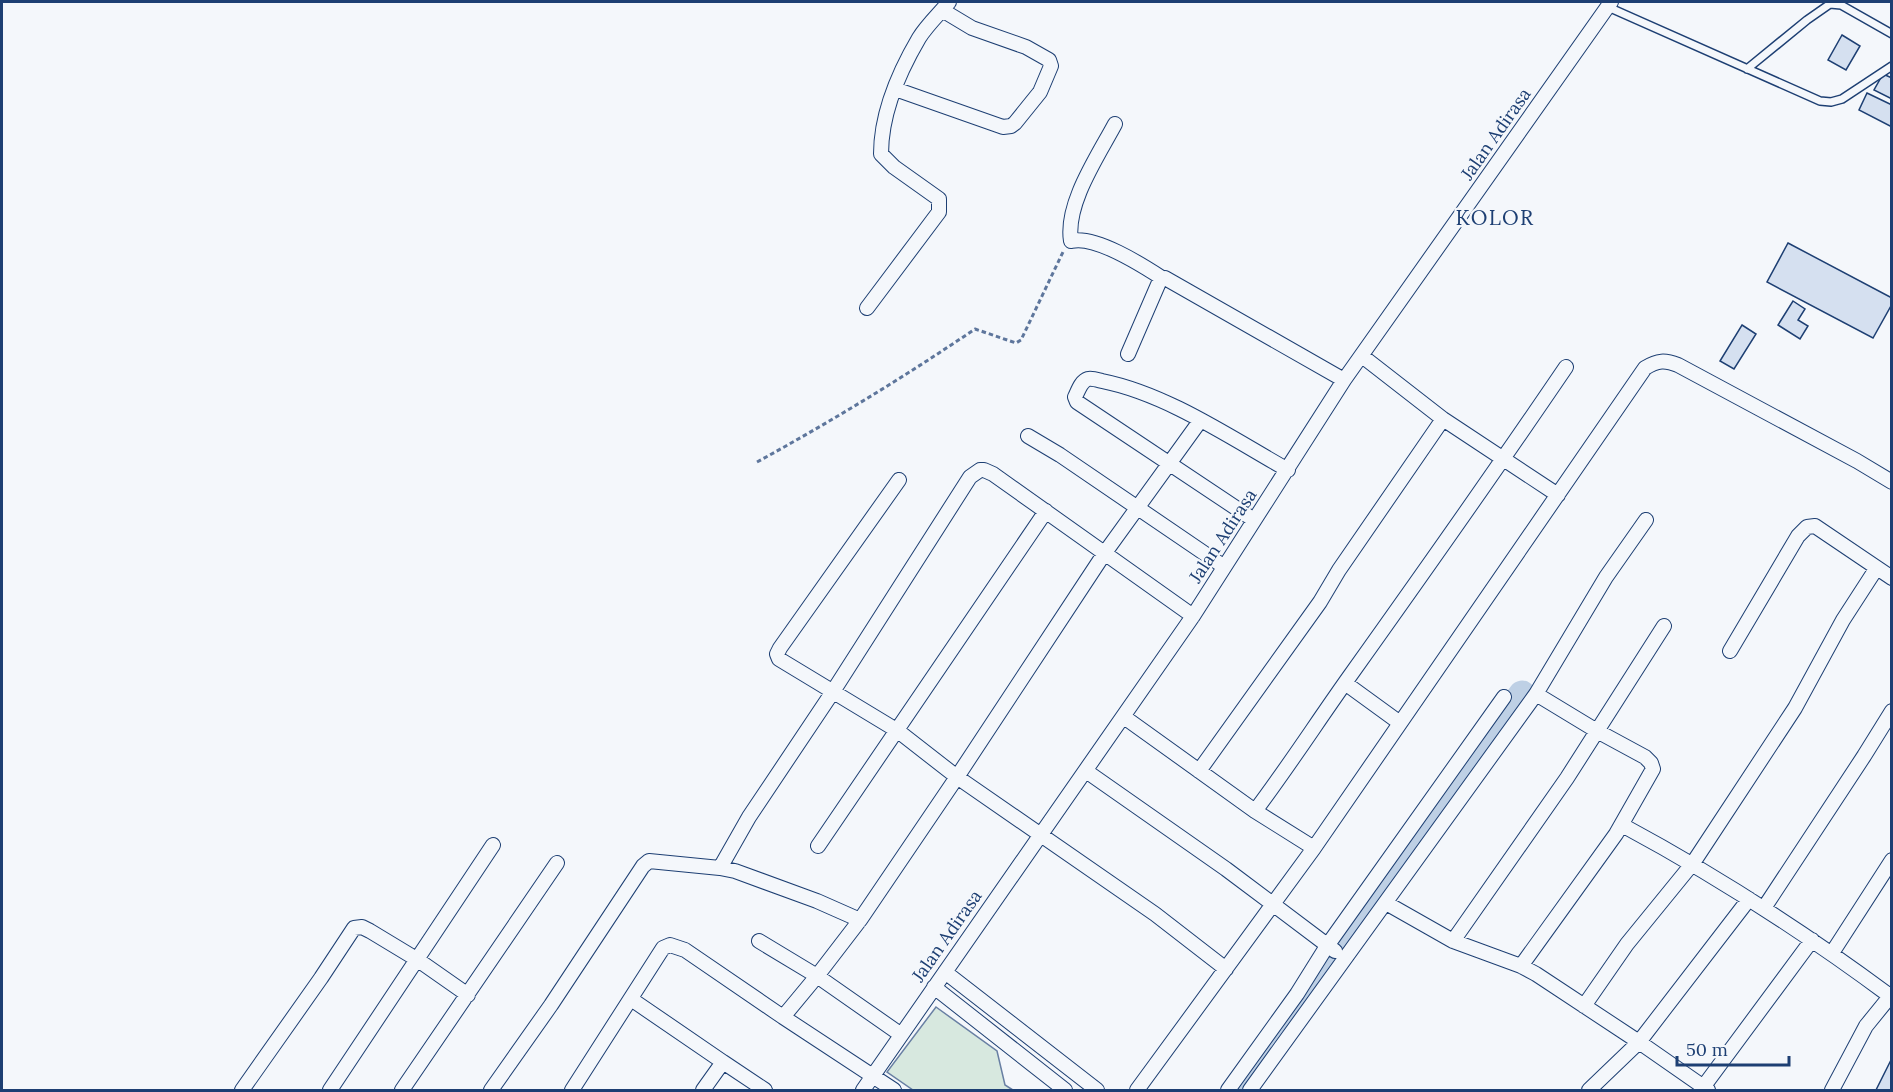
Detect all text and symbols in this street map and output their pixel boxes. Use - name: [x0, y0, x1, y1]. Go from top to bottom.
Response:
- street label: Jalan Adirasa: [1455, 83, 1536, 185]
- district label: KOLOR: [1455, 204, 1535, 231]
- street label: Jalan Adirasa: [1183, 484, 1261, 588]
- street label: Jalan Adirasa: [906, 885, 987, 987]
- scale bar: [1677, 1029, 1790, 1067]
- text: 50 m: [1686, 1038, 1728, 1061]

